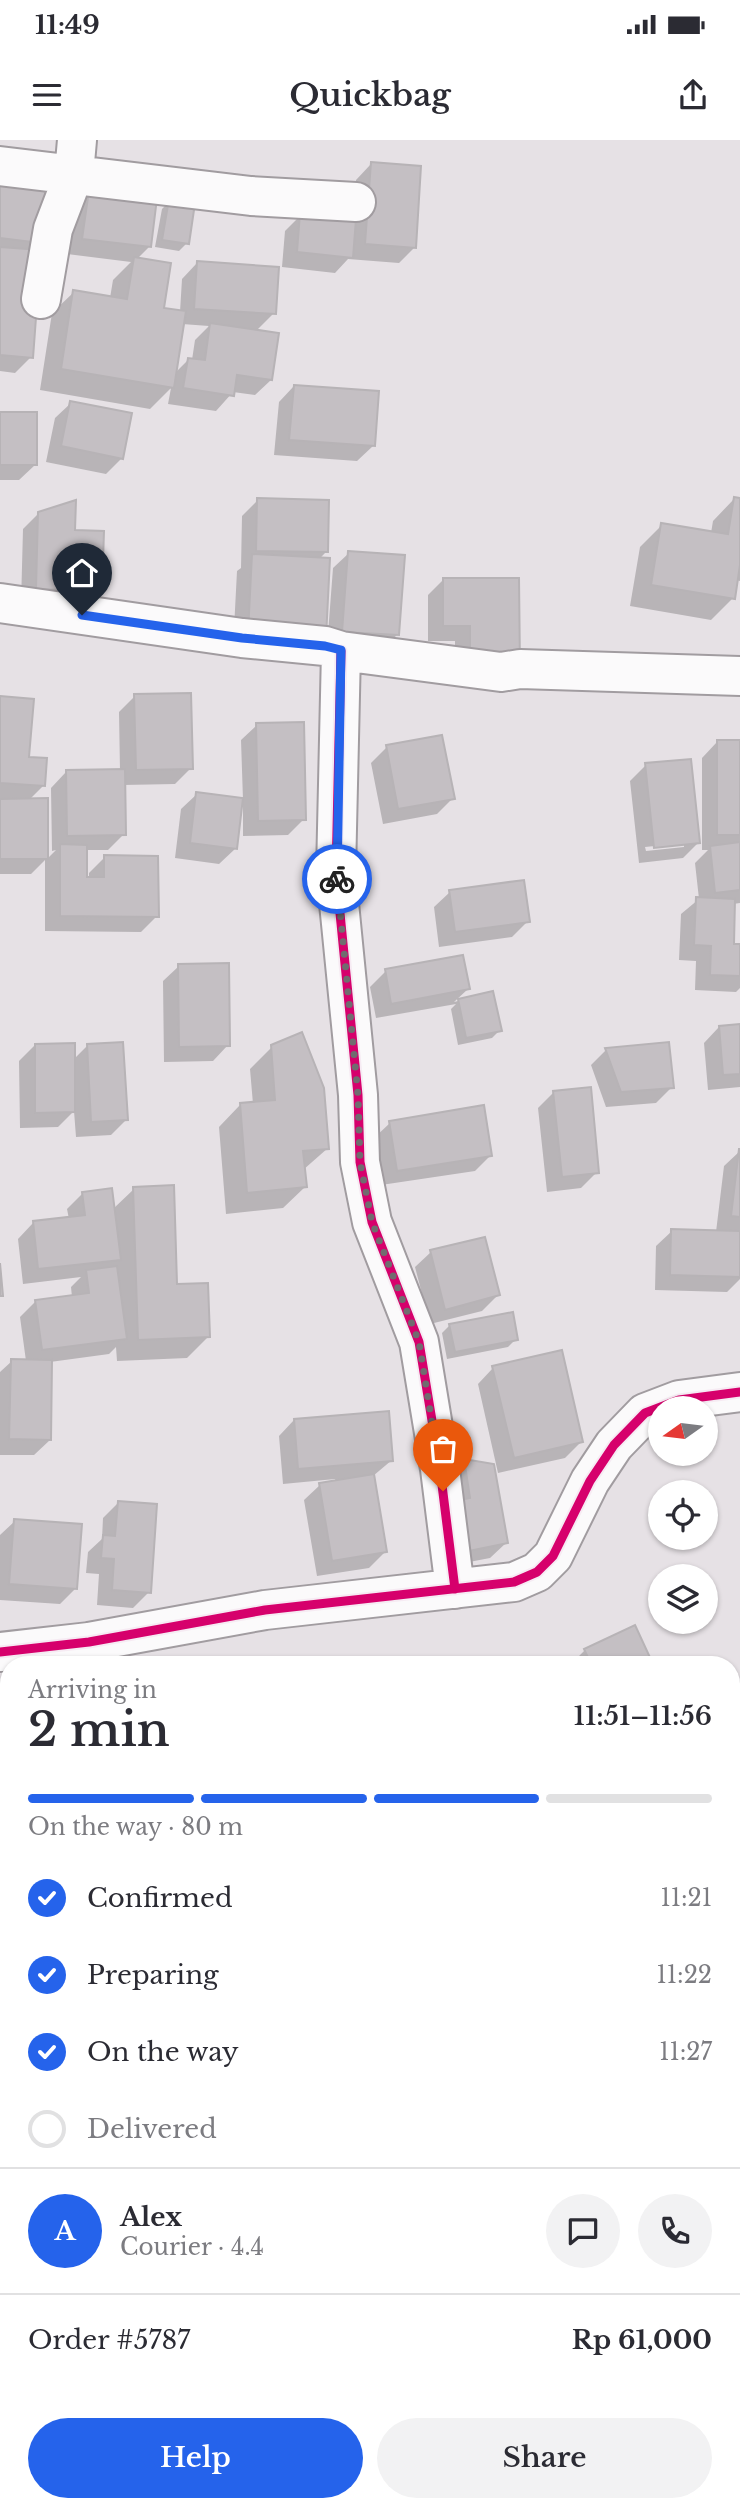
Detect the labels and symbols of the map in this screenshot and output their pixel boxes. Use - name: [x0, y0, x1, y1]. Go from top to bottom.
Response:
- pin: [52, 543, 112, 615]
- courier: [302, 844, 372, 914]
- north arrow: [648, 1396, 718, 1466]
- pin: [413, 1419, 473, 1491]

